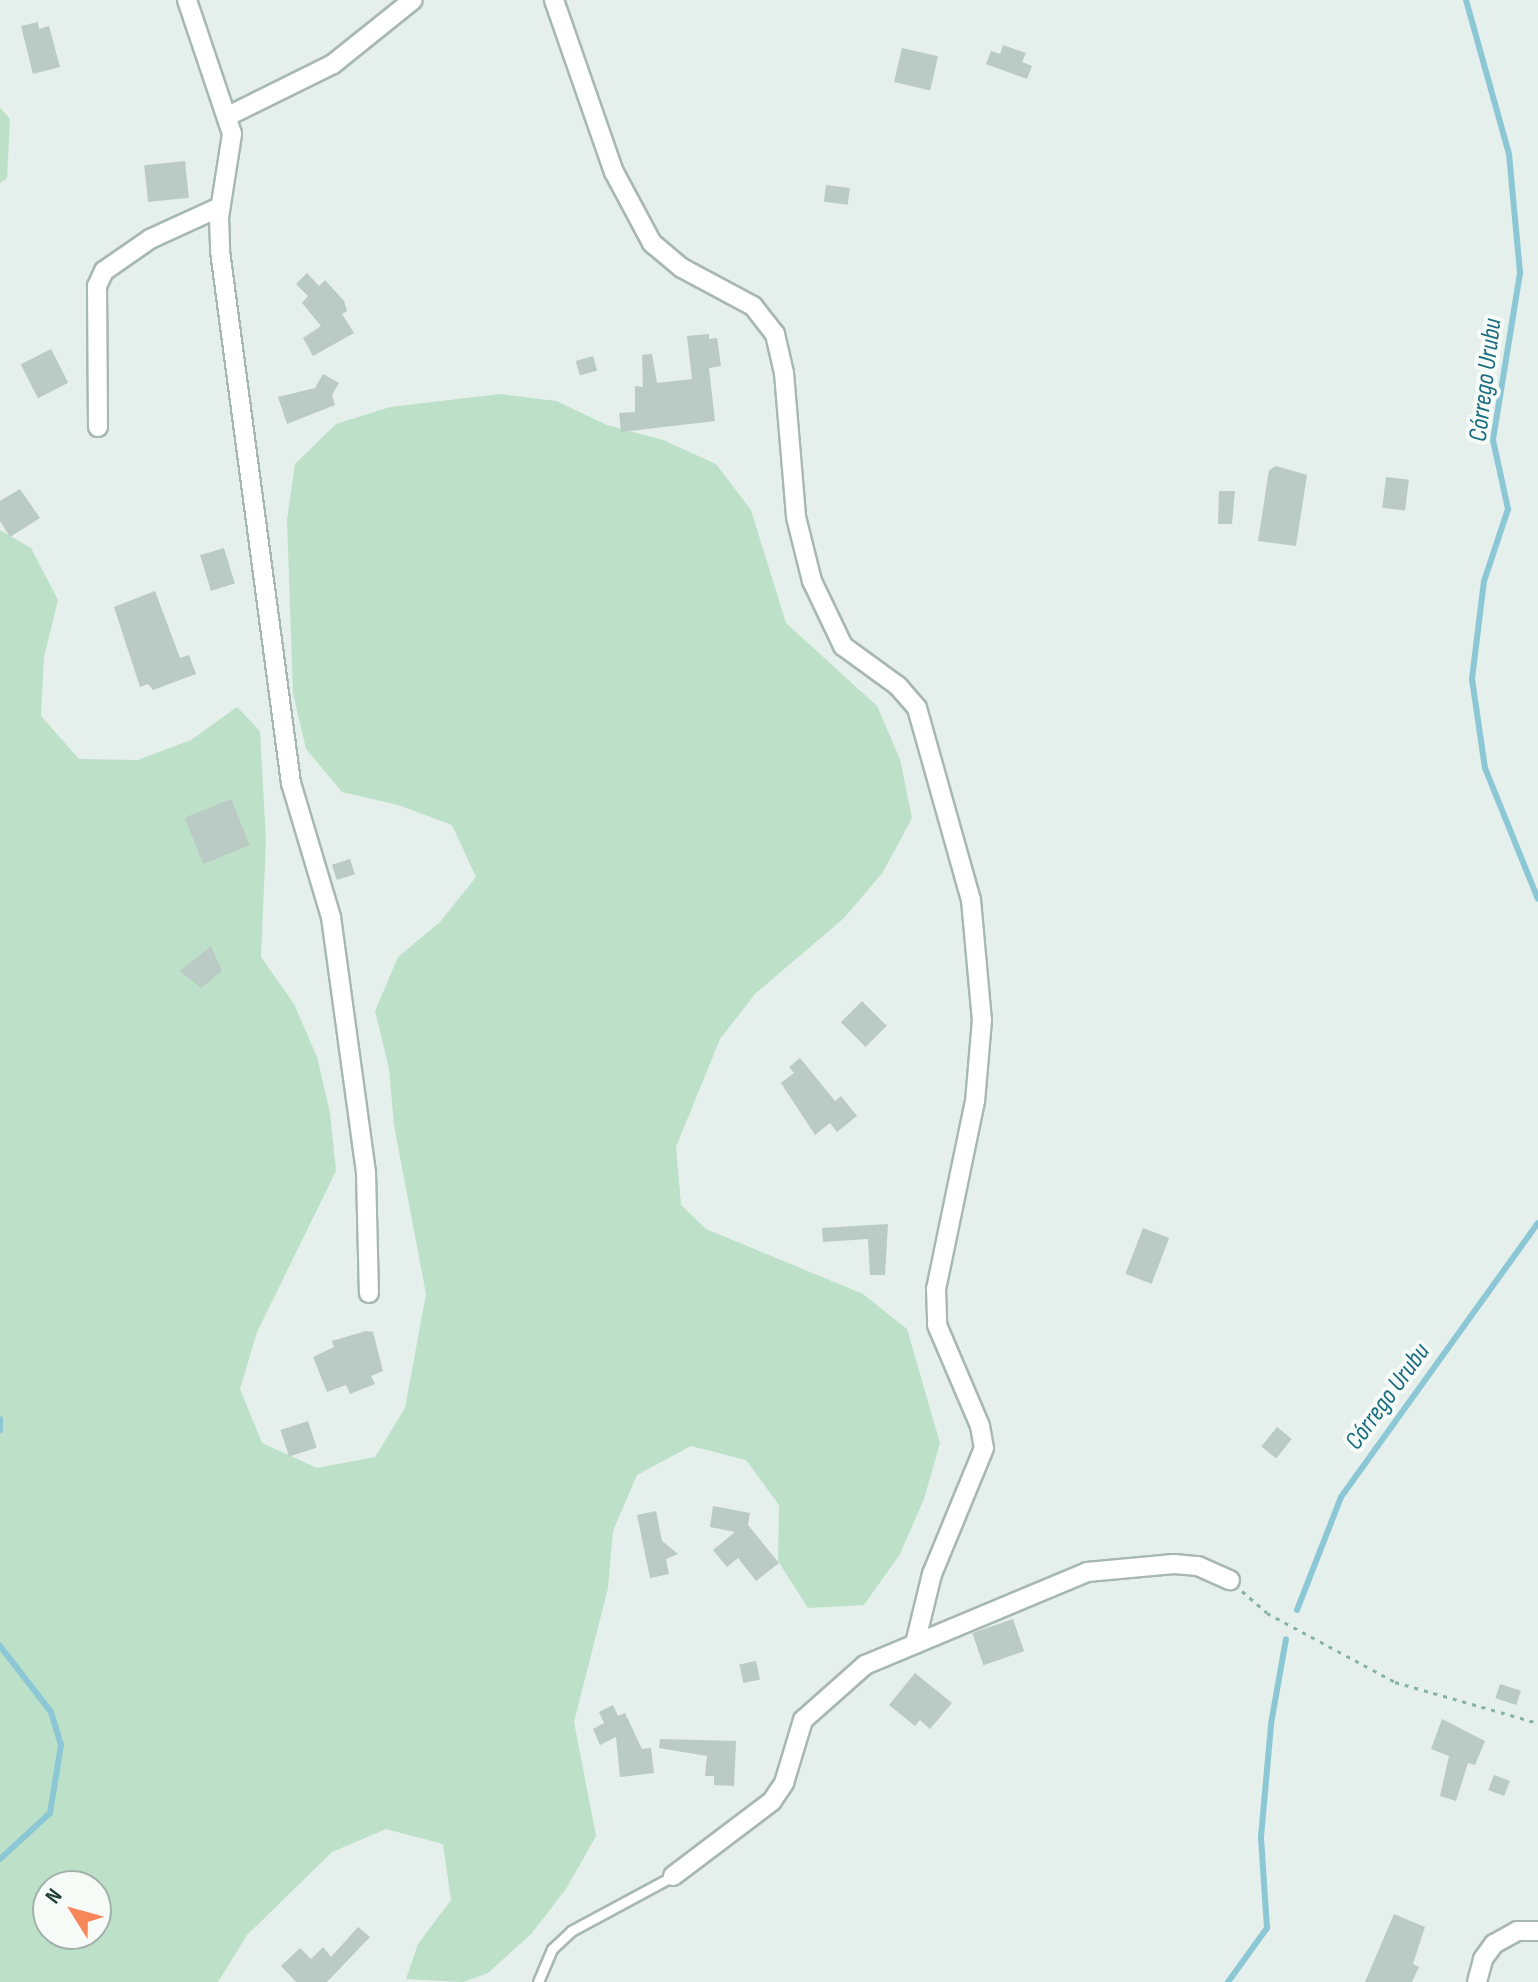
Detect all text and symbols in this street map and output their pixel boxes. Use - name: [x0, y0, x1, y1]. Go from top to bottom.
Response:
- water label: Córrego Urubu: [1463, 317, 1509, 443]
- water label: Córrego Urubu: [1339, 1338, 1437, 1456]
- north arrow: [32, 1870, 112, 1950]
- text: N: [40, 1884, 68, 1909]

